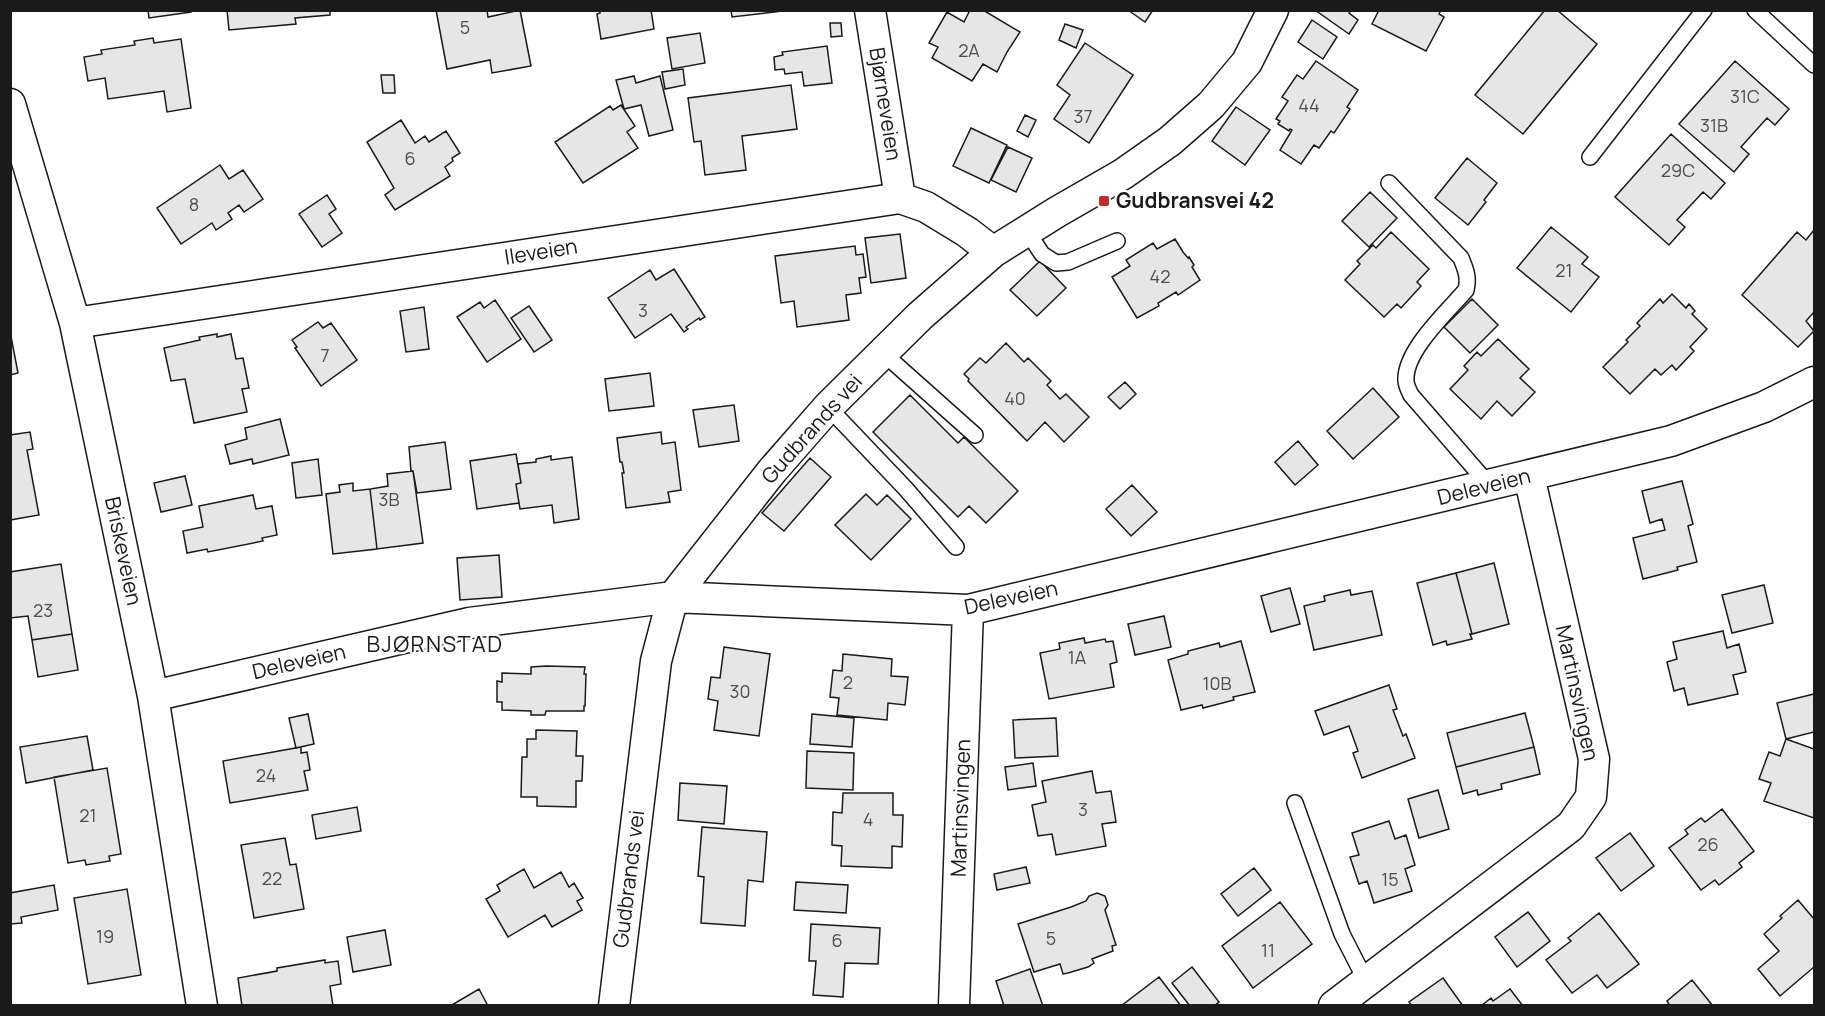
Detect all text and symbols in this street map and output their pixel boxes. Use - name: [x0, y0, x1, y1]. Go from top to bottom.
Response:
- house number: 5: [460, 15, 470, 39]
- house number: 2A: [958, 38, 980, 62]
- street label: Bjørneveien: [863, 45, 909, 162]
- house number: 31C: [1730, 84, 1760, 108]
- house number: 44: [1298, 93, 1320, 117]
- house number: 37: [1074, 104, 1093, 128]
- house number: 31B: [1700, 113, 1728, 137]
- house number: 6: [404, 146, 416, 170]
- house number: 29C: [1661, 158, 1695, 182]
- place label: Gudbransvei 42: [1116, 186, 1274, 214]
- house number: 8: [189, 192, 199, 216]
- marker: Gudbransvei 42: [1097, 194, 1111, 208]
- street label: Ileveien: [502, 231, 579, 271]
- house number: 21: [1555, 258, 1573, 282]
- house number: 42: [1150, 264, 1170, 288]
- house number: 3: [638, 298, 648, 322]
- house number: 7: [320, 343, 330, 367]
- street label: Gudbrands vei: [755, 368, 868, 489]
- house number: 40: [1004, 386, 1026, 410]
- street label: Deleveien: [1434, 461, 1533, 511]
- house number: 3B: [379, 487, 400, 511]
- street label: Briskeveien: [99, 494, 149, 608]
- street label: Deleveien: [961, 573, 1060, 621]
- house number: 23: [33, 598, 53, 622]
- street label: Martinsvingen: [1550, 622, 1606, 763]
- district label: BJØRNSTAD: [367, 629, 504, 659]
- street label: Deleveien: [249, 637, 348, 685]
- house number: 1A: [1068, 645, 1087, 669]
- house number: 2: [843, 670, 853, 694]
- house number: 10B: [1202, 671, 1232, 695]
- house number: 30: [730, 679, 750, 703]
- street label: Martinsvingen: [944, 738, 976, 878]
- house number: 24: [256, 763, 276, 787]
- house number: 3: [1078, 797, 1088, 821]
- house number: 21: [79, 803, 97, 827]
- house number: 4: [863, 807, 873, 831]
- street label: Gudbrands vei: [606, 808, 650, 949]
- house number: 26: [1697, 832, 1719, 856]
- house number: 22: [262, 866, 282, 890]
- house number: 15: [1381, 867, 1399, 891]
- house number: 19: [96, 924, 114, 948]
- house number: 5: [1046, 926, 1056, 950]
- house number: 6: [831, 928, 843, 952]
- house number: 11: [1261, 938, 1275, 962]

